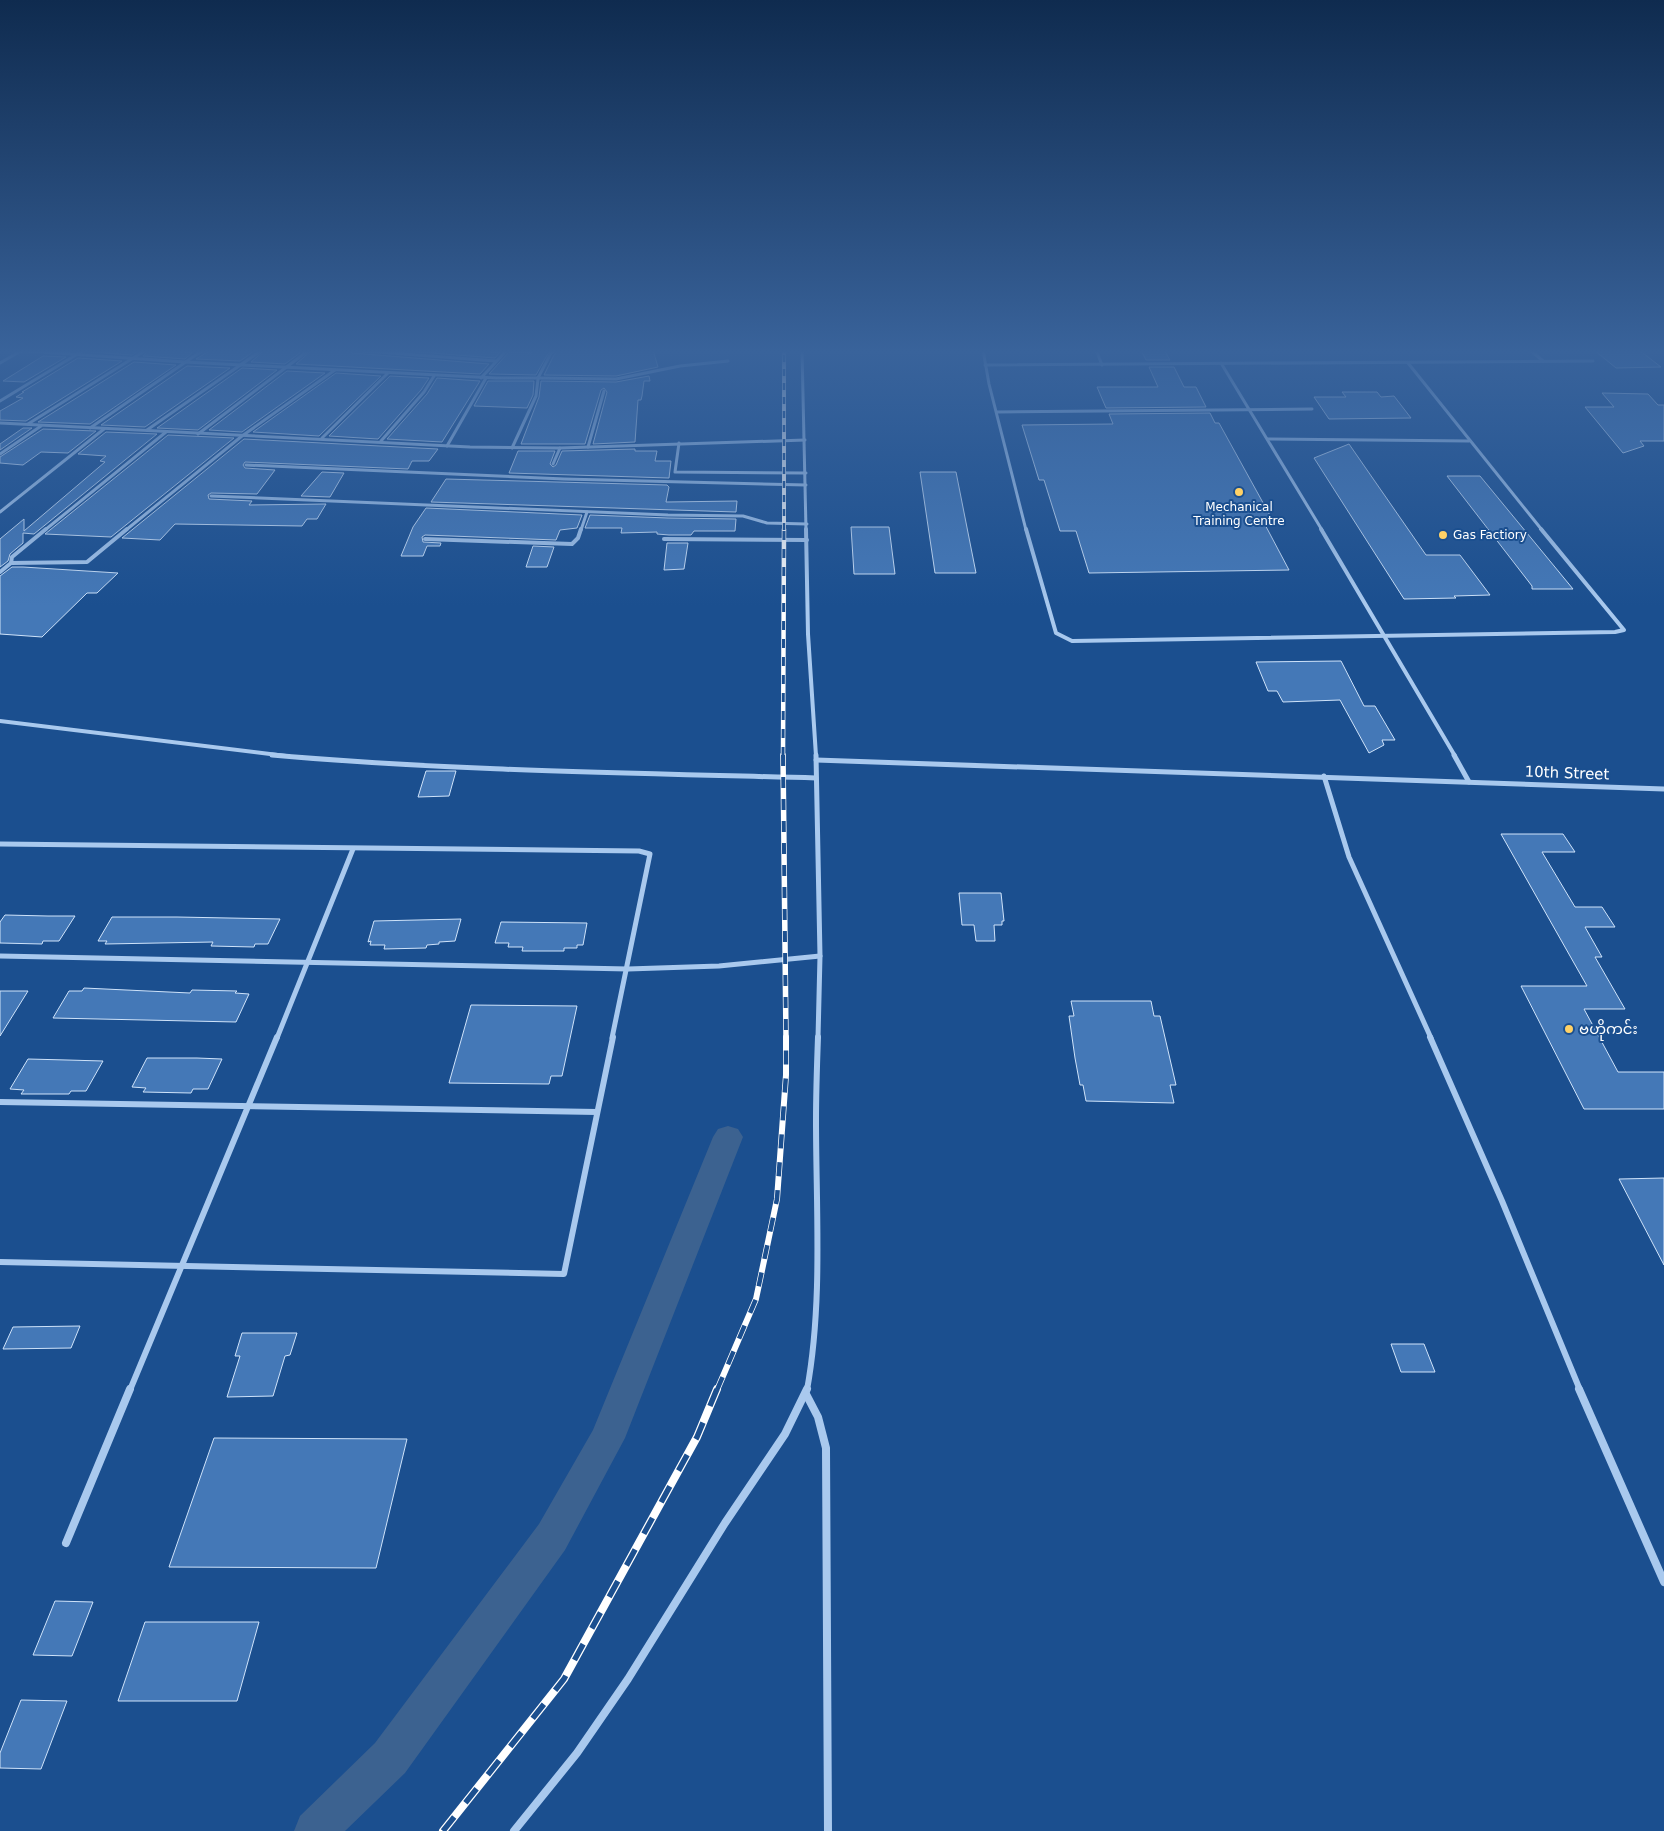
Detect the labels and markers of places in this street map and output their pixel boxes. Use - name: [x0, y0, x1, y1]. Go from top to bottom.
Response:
- marker: Mechanical Training Centre: [1233, 486, 1245, 498]
- place label: Mechanical Training Centre: [1192, 500, 1285, 528]
- place label: Gas Factiory: [1453, 528, 1527, 542]
- marker: Gas Factiory: [1437, 529, 1449, 541]
- place label: ဗဟိုကင်း: [1579, 1019, 1638, 1041]
- marker: ဗဟိုကင်း: [1563, 1023, 1575, 1035]

